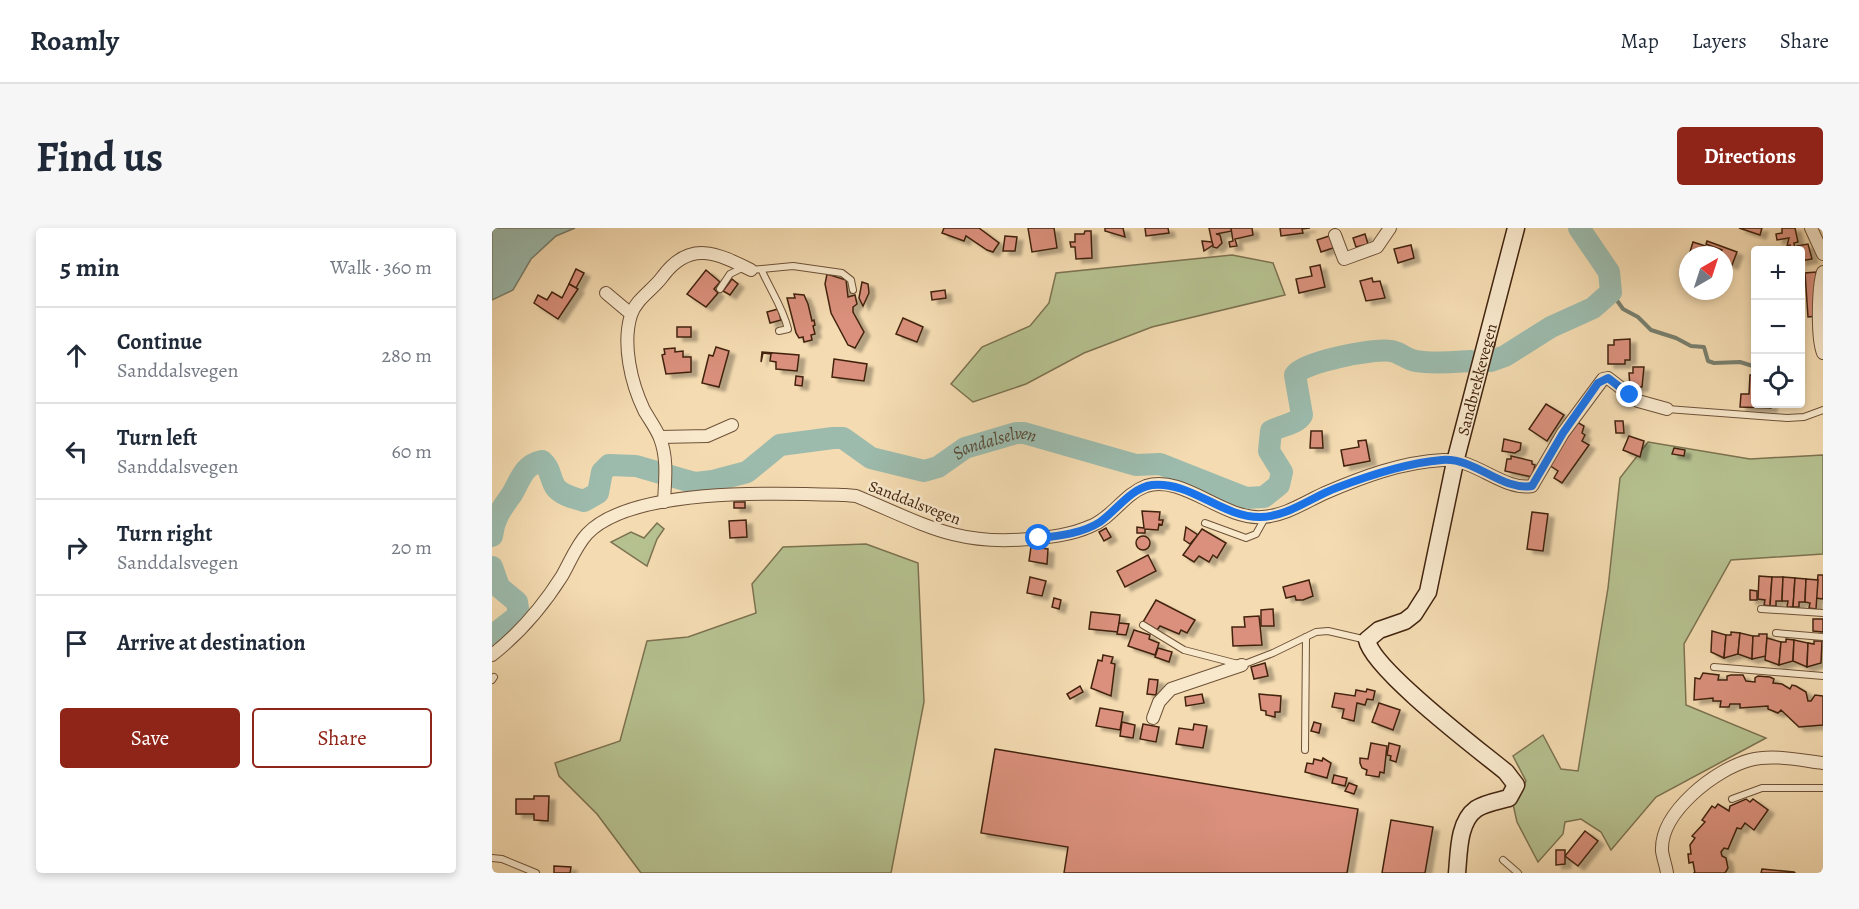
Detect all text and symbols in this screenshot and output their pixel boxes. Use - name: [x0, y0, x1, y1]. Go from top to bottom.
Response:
- text: Roamly: [30, 22, 119, 60]
- text: Map: [1620, 27, 1659, 55]
- text: Layers: [1692, 27, 1747, 55]
- text: Share: [1780, 27, 1829, 55]
- button: Directions: [1677, 127, 1823, 185]
- text: Find us: [36, 128, 163, 185]
- north arrow: [1679, 246, 1733, 300]
- map controls: [1751, 246, 1805, 408]
- button: +: [1751, 246, 1805, 300]
- text: 5 min: [60, 250, 120, 285]
- text: Walk · 360 m: [330, 254, 432, 281]
- button: −: [1751, 300, 1805, 354]
- street label: Sandbrekkevegen: [1452, 321, 1503, 438]
- text: Continue: [117, 327, 202, 357]
- icon: ahead: [60, 339, 93, 372]
- text: 280 m: [382, 342, 432, 369]
- button: locate: [1751, 354, 1805, 408]
- text: Sanddalsvegen: [117, 357, 238, 384]
- route end: [1616, 381, 1642, 407]
- water label: Sandalselven: [947, 421, 1040, 465]
- text: Turn left: [117, 423, 197, 453]
- icon: left: [60, 435, 93, 468]
- text: 60 m: [392, 438, 432, 465]
- text: Sanddalsvegen: [117, 453, 238, 480]
- street label: Sanddalsvegen: [865, 475, 964, 531]
- text: Turn right: [117, 519, 213, 549]
- route start: [1025, 524, 1051, 550]
- icon: right: [60, 531, 93, 564]
- text: 20 m: [391, 534, 432, 561]
- text: Sanddalsvegen: [117, 549, 238, 576]
- icon: arrive: [60, 627, 93, 660]
- text: Arrive at destination: [117, 628, 306, 658]
- button: Save: [60, 708, 240, 768]
- button: Share: [252, 708, 432, 768]

